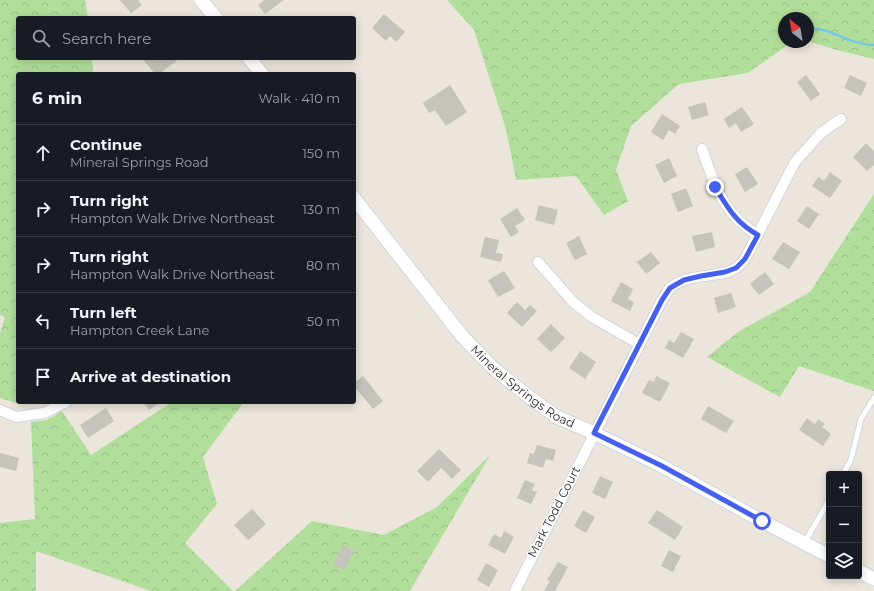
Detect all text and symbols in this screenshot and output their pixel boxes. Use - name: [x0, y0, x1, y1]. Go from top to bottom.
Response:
- north arrow: [778, 12, 814, 48]
- search box: [16, 16, 356, 60]
- icon: search: [30, 27, 52, 49]
- text: Search here: [62, 29, 151, 48]
- text: 6 min: [32, 88, 82, 108]
- text: Walk · 410 m: [258, 90, 340, 106]
- text: Continue: [70, 135, 142, 154]
- icon: ahead: [32, 142, 54, 164]
- text: 150 m: [302, 145, 340, 161]
- text: Mineral Springs Road: [70, 154, 209, 170]
- route end: [706, 178, 724, 196]
- text: Turn right: [70, 191, 149, 210]
- icon: right: [32, 198, 54, 220]
- text: 130 m: [302, 201, 340, 217]
- text: Hampton Walk Drive Northeast: [70, 210, 275, 226]
- text: Turn right: [70, 247, 149, 266]
- icon: right: [32, 254, 54, 276]
- text: 80 m: [306, 257, 340, 273]
- text: Hampton Walk Drive Northeast: [70, 266, 275, 282]
- text: Turn left: [70, 303, 137, 322]
- icon: left: [32, 310, 54, 332]
- text: 50 m: [307, 313, 340, 329]
- text: Hampton Creek Lane: [70, 322, 209, 338]
- street label: Mineral Springs Road: [468, 342, 577, 431]
- icon: arrive: [32, 366, 54, 388]
- text: Arrive at destination: [70, 367, 231, 386]
- street label: Mark Todd Court: [524, 464, 583, 560]
- map controls: [826, 471, 862, 579]
- button: +: [826, 471, 862, 507]
- button: −: [826, 507, 862, 543]
- route start: [753, 512, 771, 530]
- button: layers: [826, 543, 862, 579]

